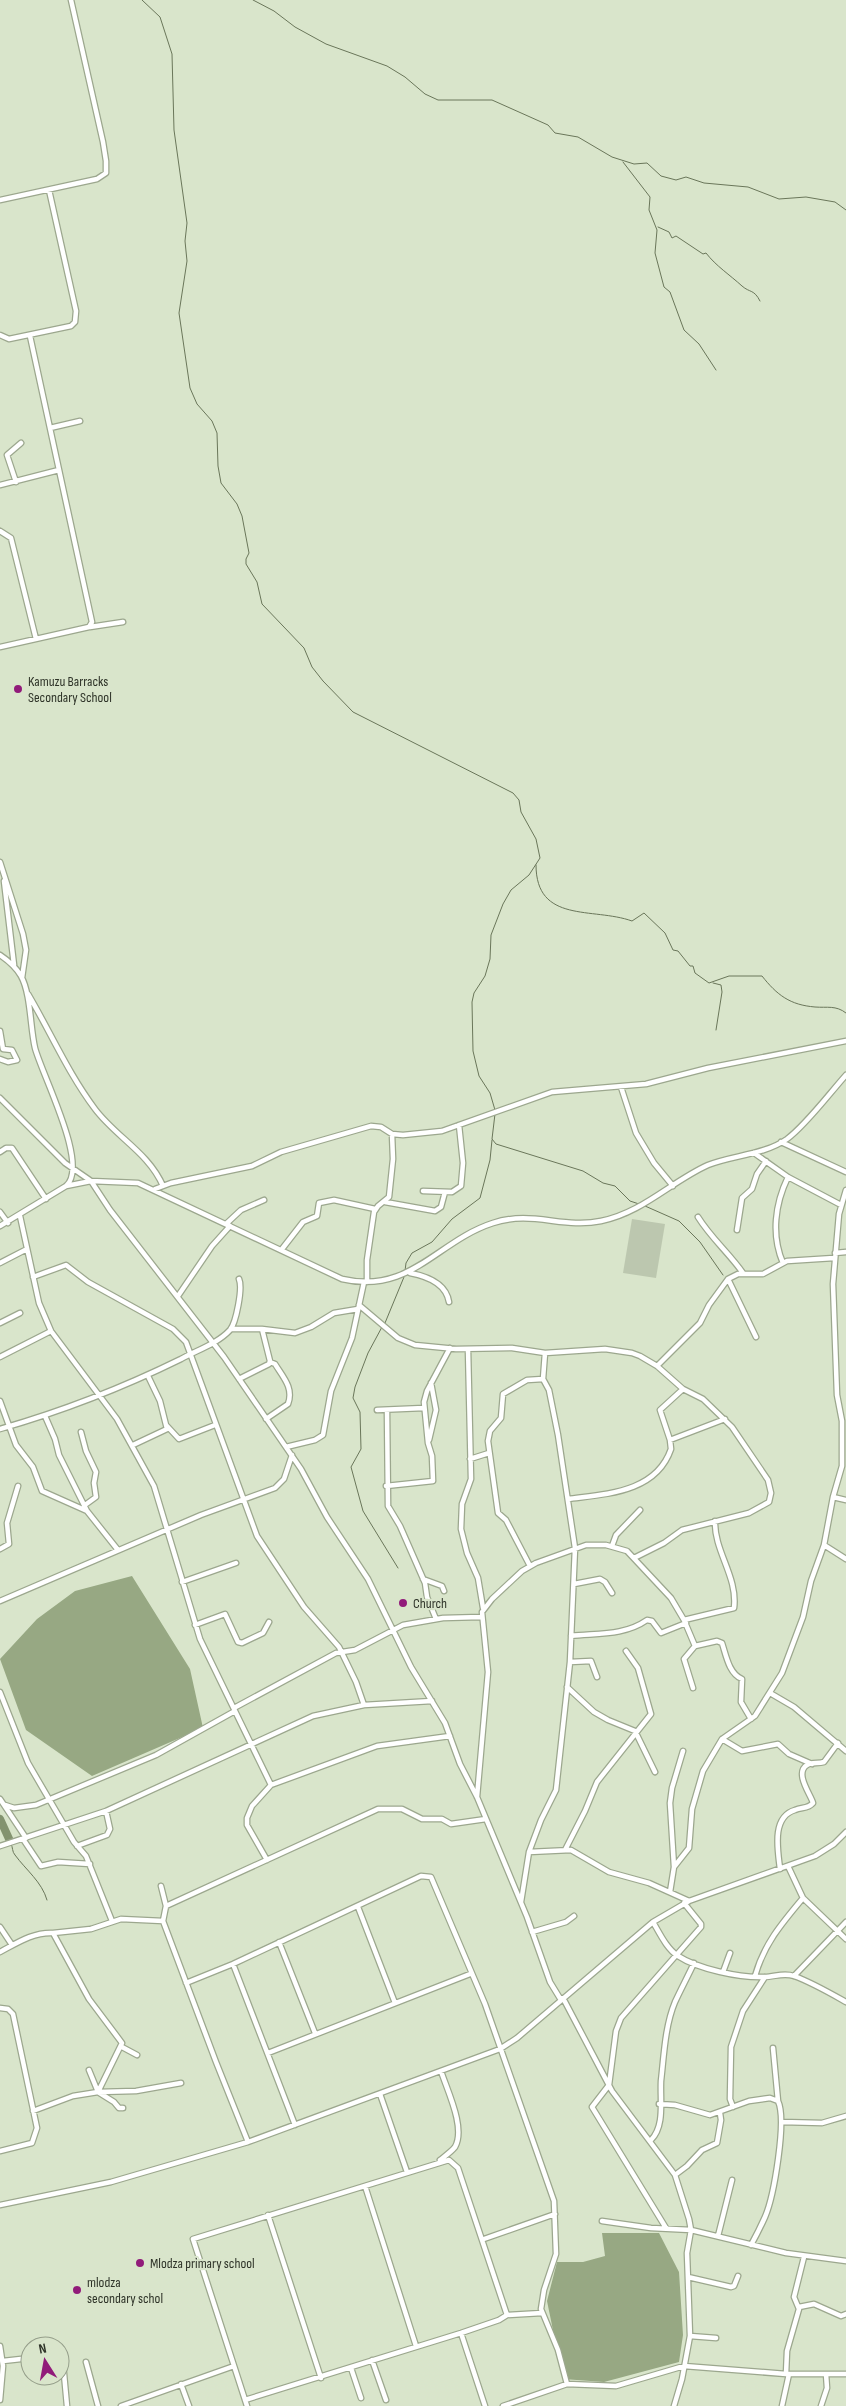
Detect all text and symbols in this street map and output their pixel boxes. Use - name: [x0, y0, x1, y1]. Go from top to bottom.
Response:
- place label: Kamuzu Barracks Secondary School: [28, 673, 112, 706]
- marker: Kamuzu Barracks Secondary School: [12, 683, 24, 695]
- place label: Church: [413, 1595, 447, 1612]
- marker: Church: [397, 1597, 409, 1609]
- place label: Mlodza primary school: [150, 2255, 255, 2272]
- marker: Mlodza primary school: [134, 2257, 146, 2269]
- place label: mlodza secondary schol: [87, 2274, 163, 2307]
- marker: mlodza secondary schol: [71, 2284, 83, 2296]
- north arrow: [20, 2336, 70, 2386]
- text: N: [37, 2340, 48, 2358]

